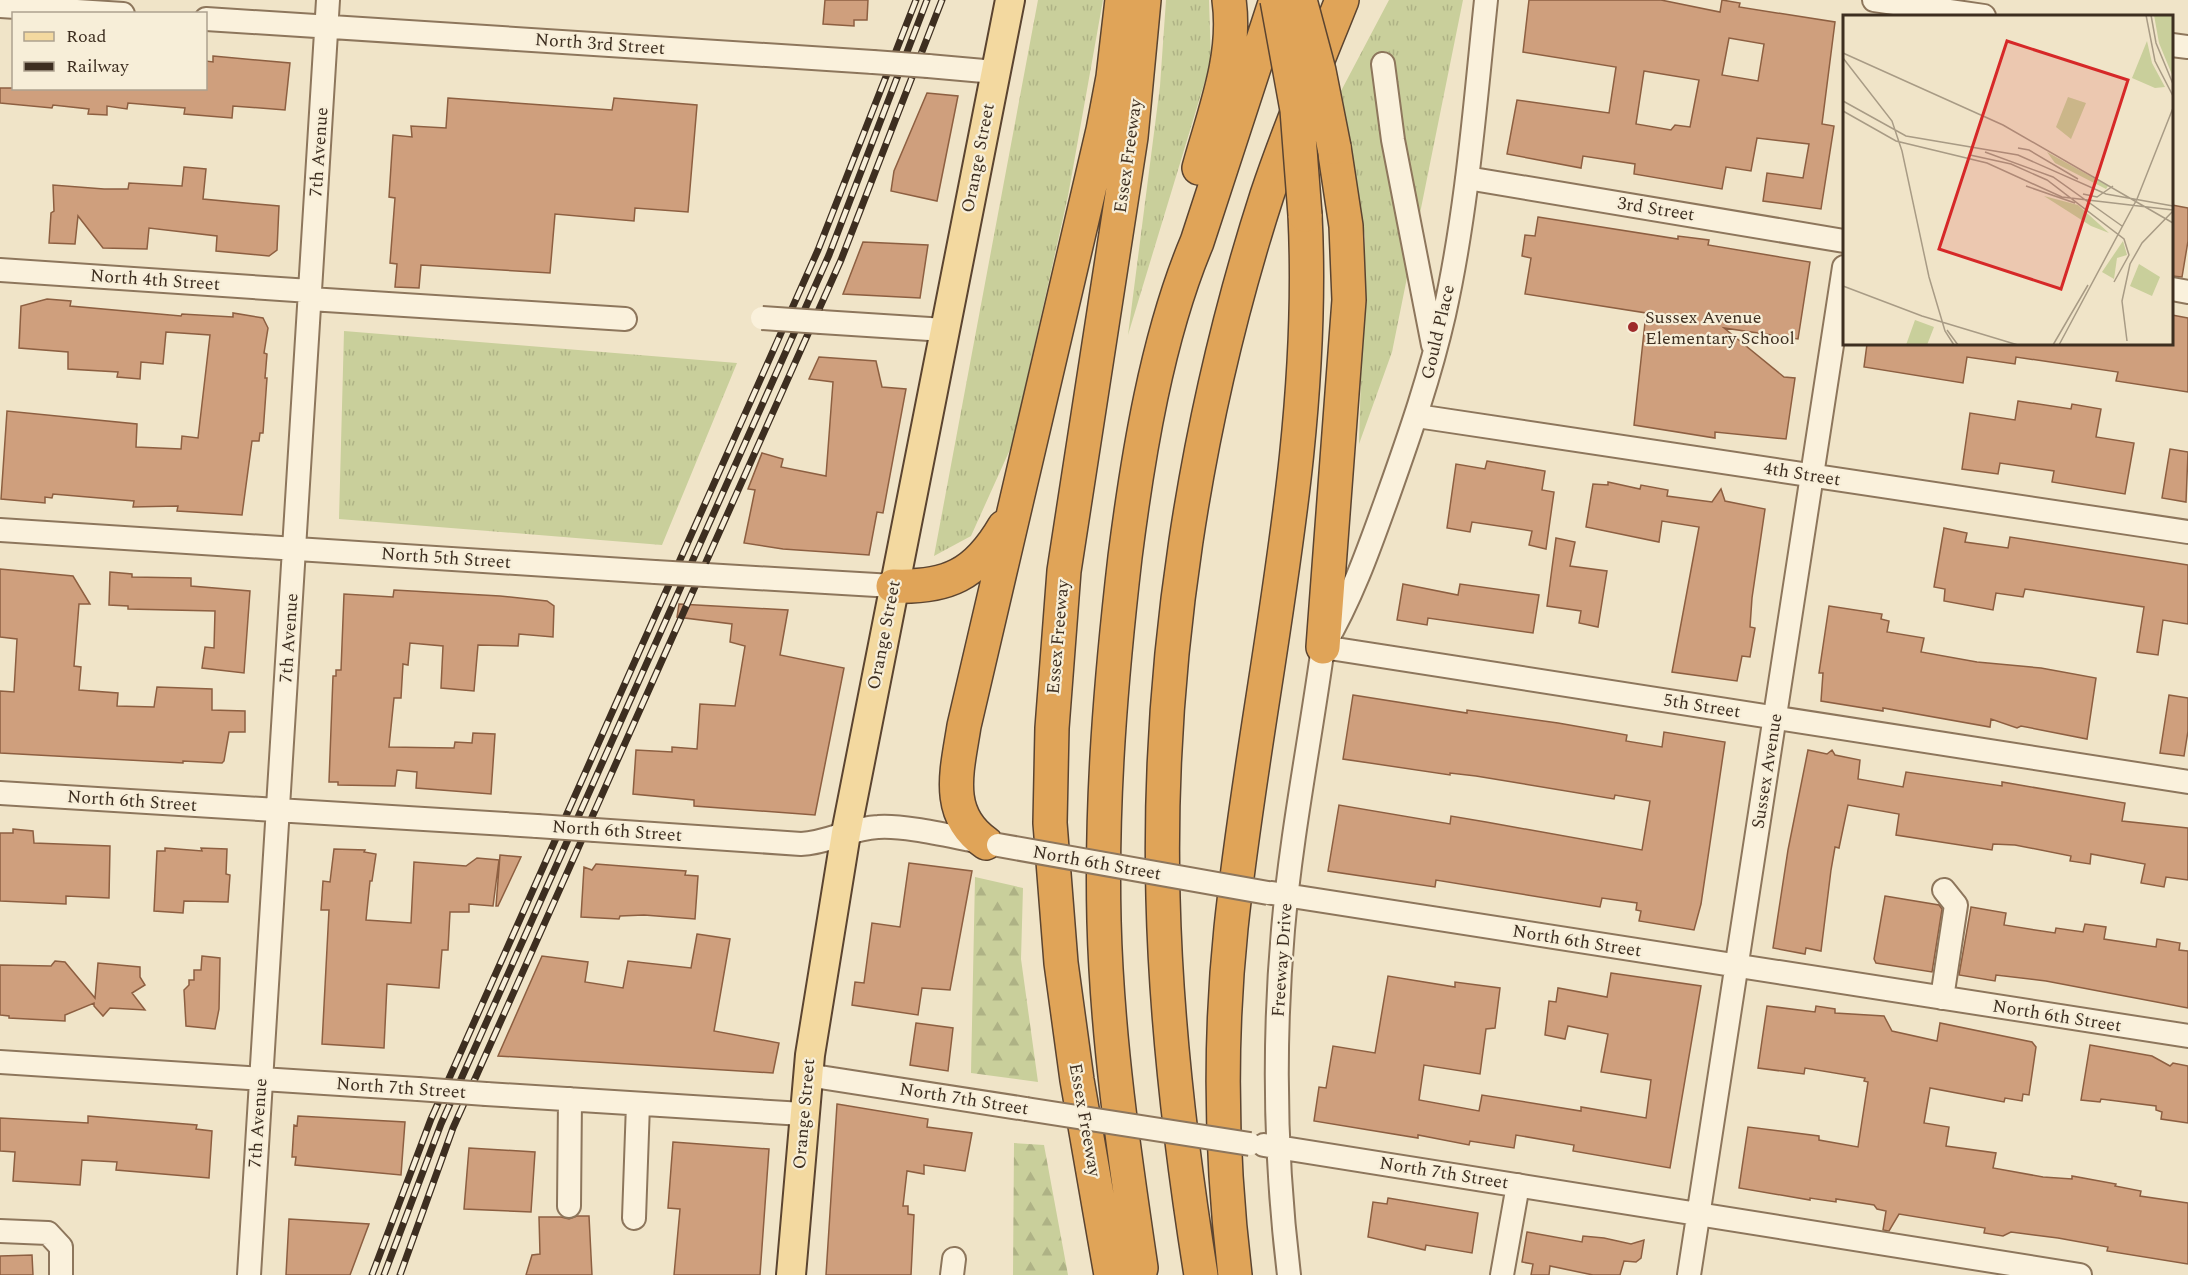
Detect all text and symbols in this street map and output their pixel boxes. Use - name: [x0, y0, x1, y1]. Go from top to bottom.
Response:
- legend: [12, 12, 207, 90]
- inset map: [1843, 15, 2173, 345]
- text: Road: [66, 23, 107, 50]
- street label: North 3rd Street: [534, 26, 666, 62]
- text: Railway: [66, 53, 130, 80]
- street label: Essex Freeway: [1107, 96, 1150, 215]
- street label: Orange Street: [954, 101, 1002, 215]
- street label: 7th Avenue: [302, 106, 336, 198]
- street label: 3rd Street: [1615, 190, 1697, 228]
- street label: North 4th Street: [89, 262, 221, 298]
- street label: Gould Place: [1414, 282, 1462, 382]
- place label: Sussex Avenue Elementary School: [1645, 304, 1795, 352]
- marker: Sussex Avenue Elementary School: [1626, 320, 1640, 334]
- street label: 4th Street: [1762, 455, 1842, 493]
- street label: North 5th Street: [380, 540, 512, 576]
- street label: Essex Freeway: [1040, 577, 1077, 695]
- street label: Orange Street: [860, 578, 908, 692]
- street label: 7th Avenue: [272, 592, 306, 684]
- street label: 5th Street: [1662, 687, 1742, 725]
- street label: Sussex Avenue: [1745, 711, 1789, 831]
- street label: North 6th Street: [66, 783, 198, 819]
- street label: North 6th Street: [551, 813, 683, 849]
- street label: North 6th Street: [1031, 838, 1163, 888]
- street label: Freeway Drive: [1265, 902, 1299, 1018]
- street label: North 6th Street: [1511, 917, 1643, 965]
- street label: North 6th Street: [1991, 992, 2123, 1040]
- street label: Orange Street: [786, 1057, 822, 1171]
- street label: Essex Freeway: [1062, 1061, 1109, 1180]
- street label: North 7th Street: [335, 1070, 467, 1106]
- street label: North 7th Street: [898, 1075, 1030, 1123]
- street label: 7th Avenue: [241, 1077, 275, 1169]
- street label: North 7th Street: [1378, 1149, 1510, 1197]

